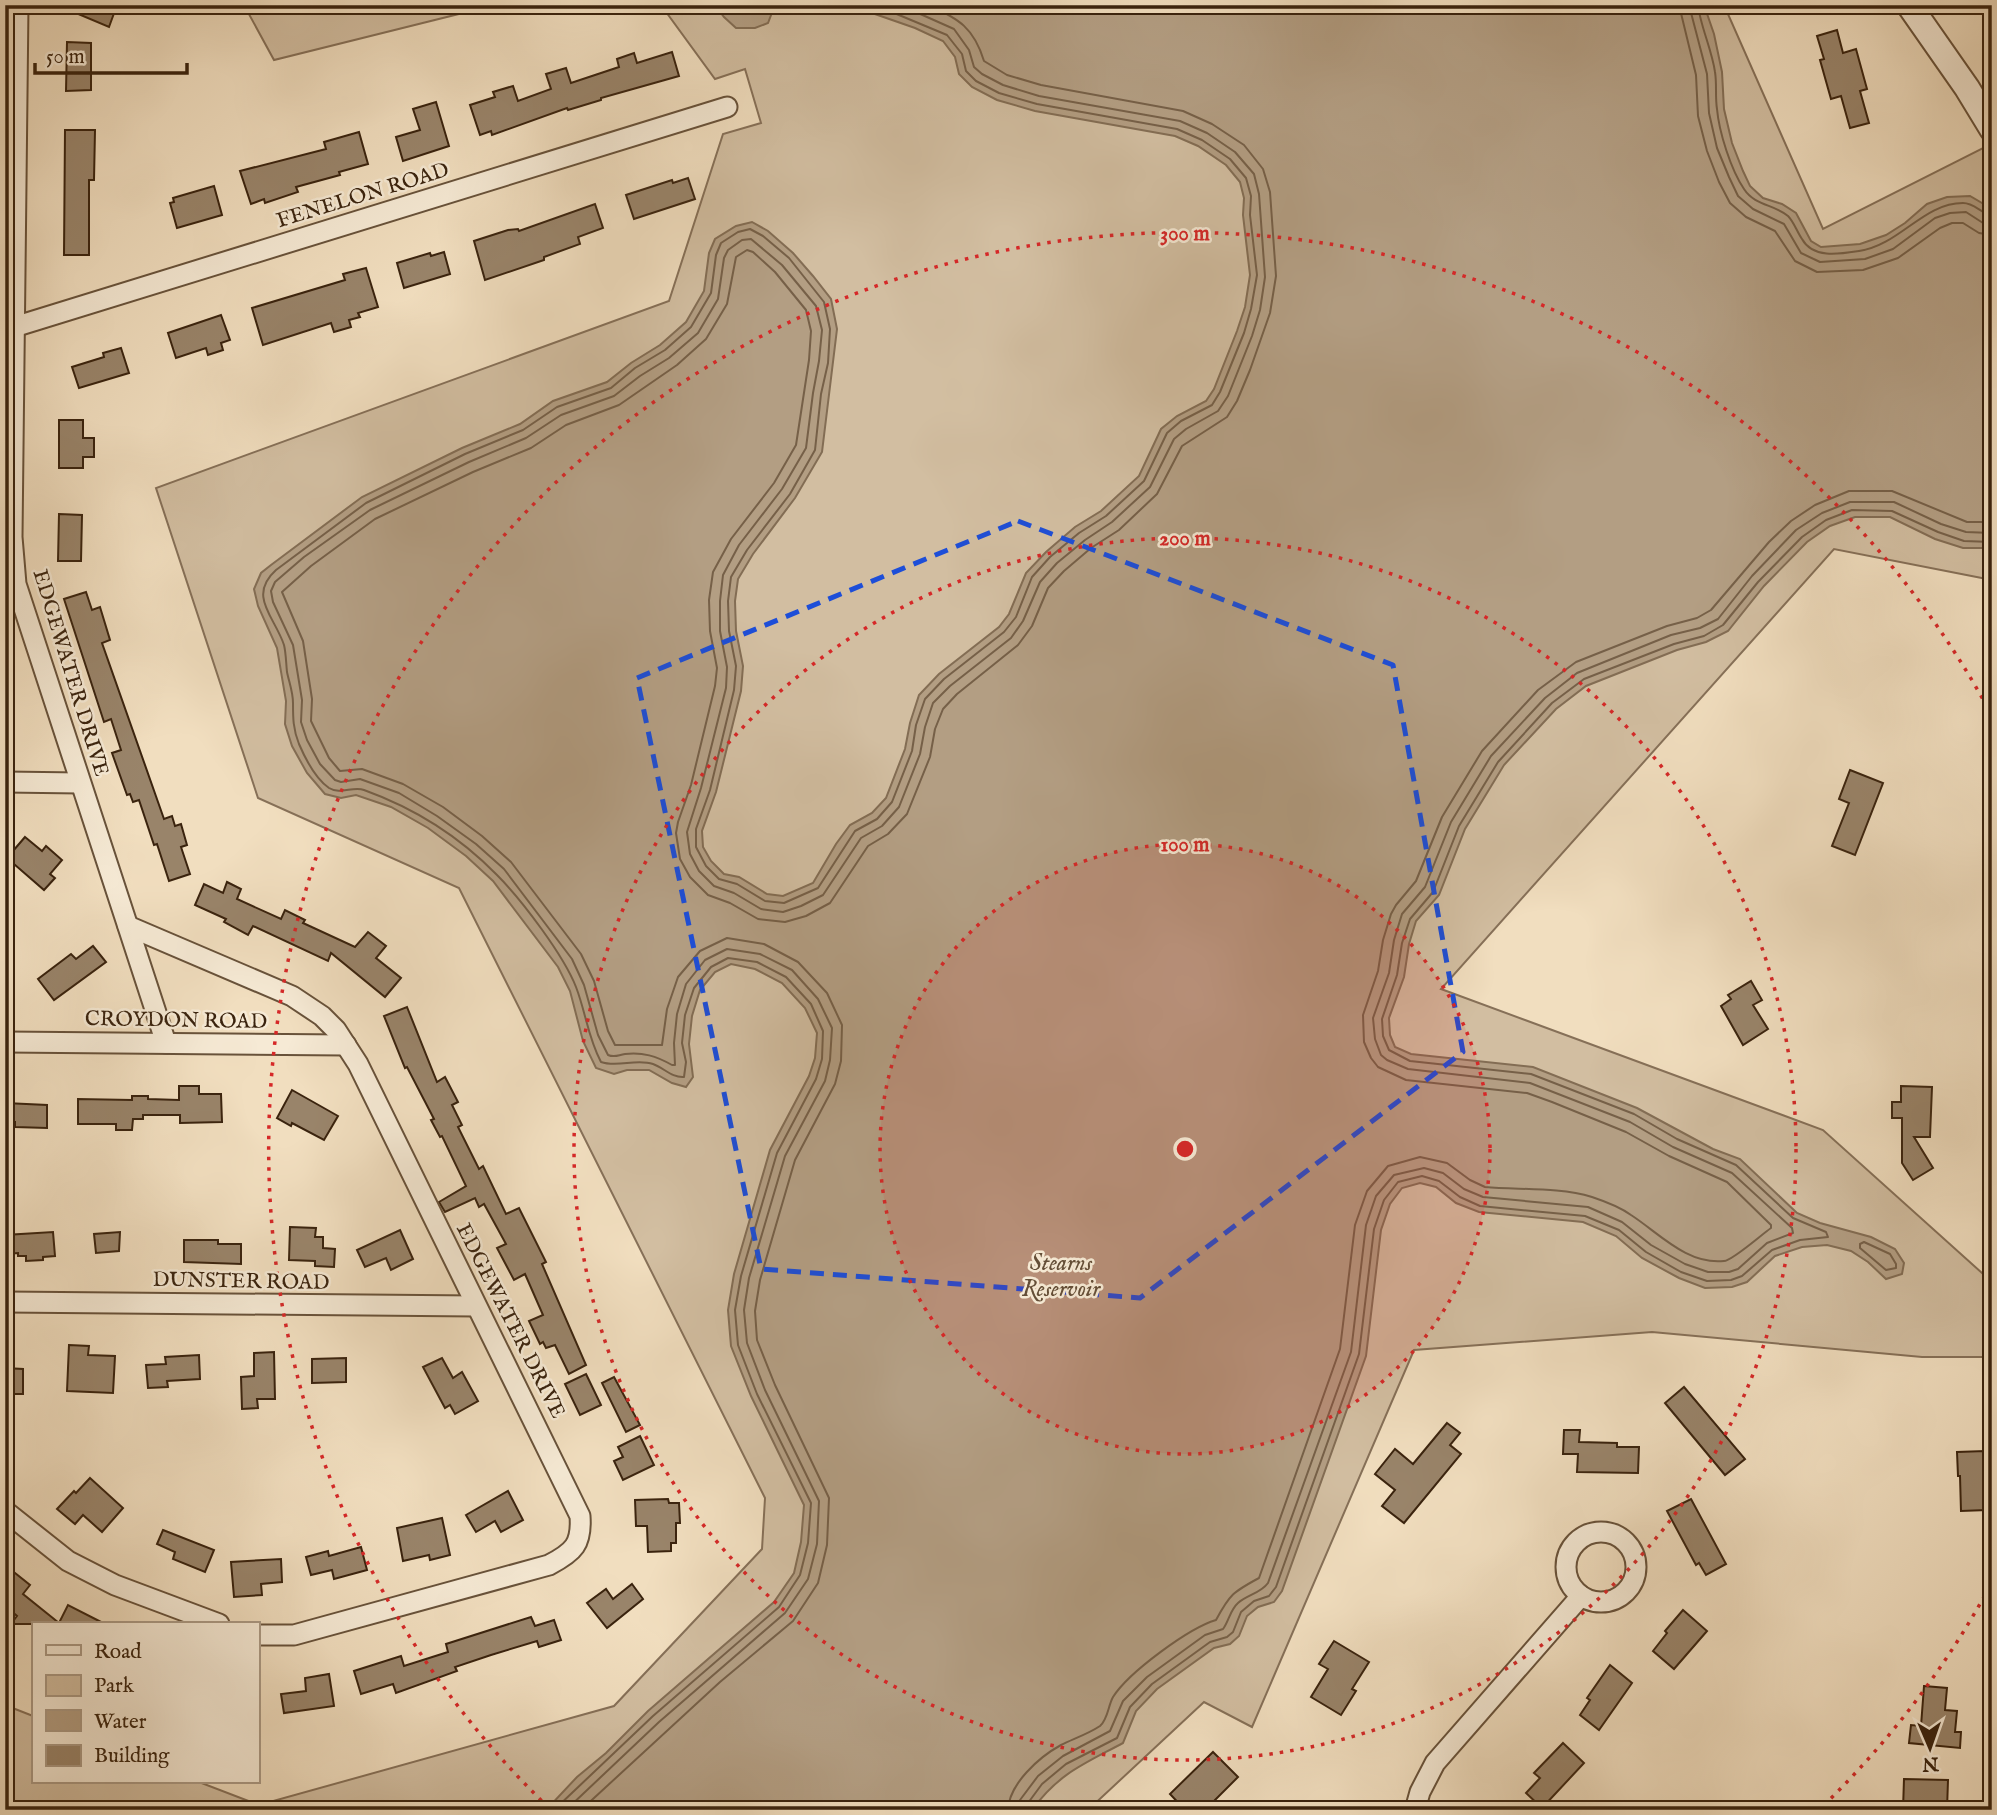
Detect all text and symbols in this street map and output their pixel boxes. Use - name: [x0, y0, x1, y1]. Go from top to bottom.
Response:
- scale bar: [35, 32, 187, 76]
- text: 50 m: [46, 44, 85, 71]
- street label: FENELON ROAD: [273, 157, 453, 235]
- text: 300 m: [1160, 221, 1210, 248]
- text: 200 m: [1159, 526, 1211, 553]
- street label: EDGEWATER DRIVE: [26, 566, 114, 780]
- text: 100 m: [1160, 832, 1210, 859]
- street label: CROYDON ROAD: [85, 1006, 267, 1036]
- centre of rings: [1173, 1137, 1197, 1161]
- street label: EDGEWATER DRIVE: [449, 1219, 571, 1423]
- water label: Stearns Reservoir: [1022, 1249, 1101, 1304]
- street label: DUNSTER ROAD: [152, 1267, 330, 1297]
- legend: [32, 1622, 259, 1784]
- text: Road: [94, 1639, 142, 1666]
- text: Park: [94, 1673, 135, 1700]
- text: Water: [94, 1709, 147, 1736]
- north arrow: [1896, 1714, 1966, 1784]
- text: Building: [94, 1743, 170, 1770]
- text: N: [1921, 1751, 1940, 1775]

